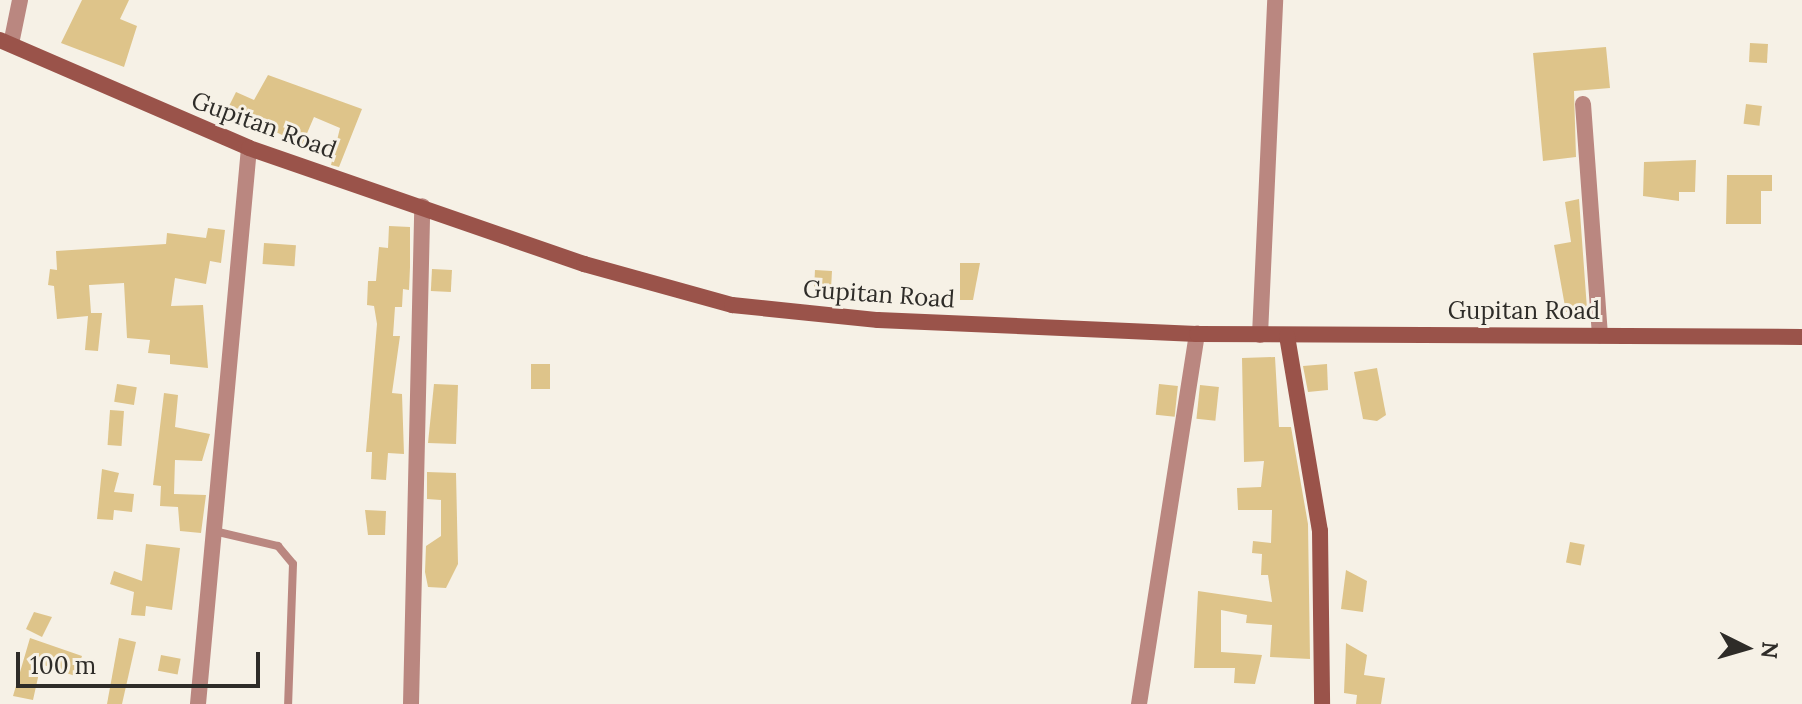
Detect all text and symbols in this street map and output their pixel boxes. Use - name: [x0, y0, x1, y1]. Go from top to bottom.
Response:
- street label: Gupitan Road: [188, 85, 340, 165]
- street label: Gupitan Road: [802, 274, 956, 314]
- street label: Gupitan Road: [1448, 297, 1600, 325]
- north arrow: [1706, 608, 1786, 688]
- scale bar: [20, 636, 264, 686]
- text: N: [1755, 640, 1785, 660]
- text: 100 m: [30, 650, 96, 681]

